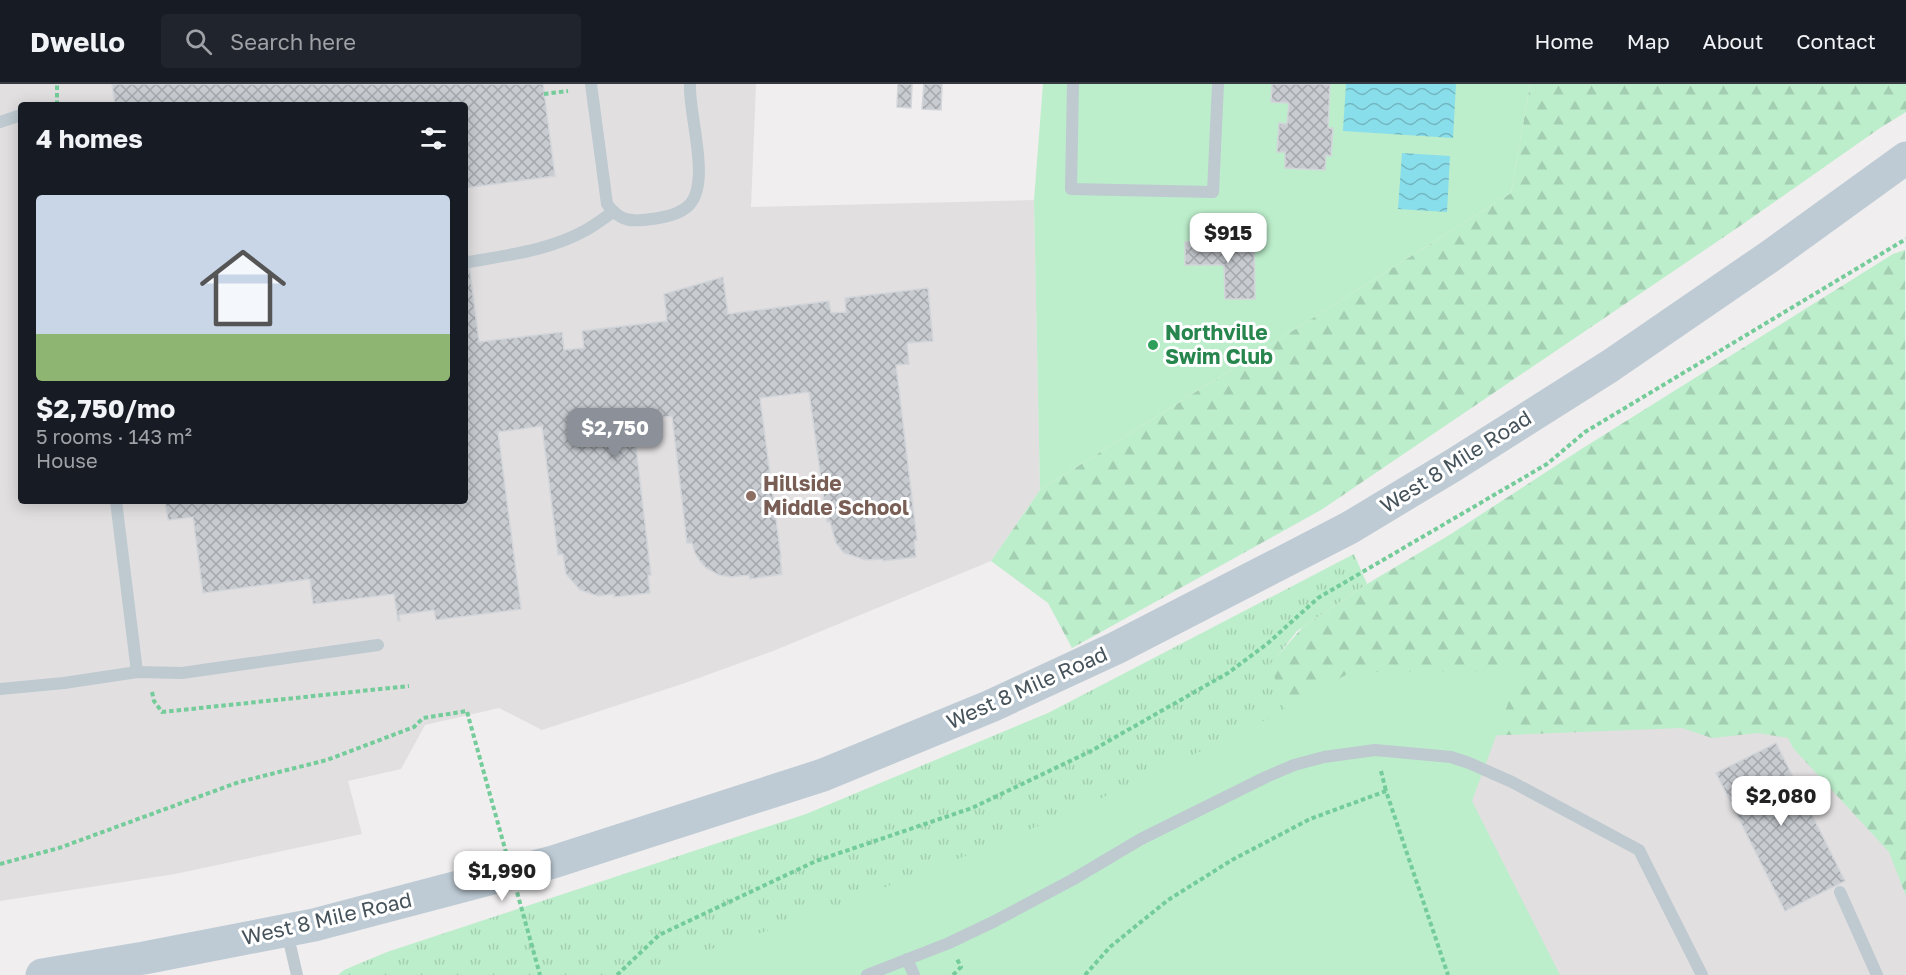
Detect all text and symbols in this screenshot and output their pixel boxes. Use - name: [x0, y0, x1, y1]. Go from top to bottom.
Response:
- search box: [161, 14, 581, 68]
- text: Dwello: [30, 25, 125, 58]
- icon: search: [182, 25, 215, 58]
- text: Search here: [230, 28, 356, 55]
- text: Home: [1534, 28, 1594, 54]
- text: Map: [1627, 28, 1670, 54]
- text: About: [1703, 28, 1763, 54]
- text: Contact: [1796, 28, 1876, 54]
- icon: filters: [417, 122, 450, 155]
- text: 4 homes: [36, 123, 143, 154]
- pin: $915: [1192, 213, 1264, 264]
- text: $915: [1204, 220, 1252, 244]
- icon: home: [189, 234, 297, 342]
- place label: Northville Swim Club: [1165, 319, 1273, 369]
- marker: Northville Swim Club: [1146, 338, 1160, 352]
- text: $2,750/mo: [36, 393, 175, 424]
- street label: West 8 Mile Road: [1375, 404, 1536, 518]
- pin: $2,750: [566, 408, 664, 459]
- text: $2,750: [581, 415, 649, 439]
- text: 5 rooms · 143 m²: [36, 424, 192, 448]
- text: House: [36, 448, 98, 472]
- place label: Hillside Middle School: [763, 470, 909, 520]
- marker: Hillside Middle School: [744, 489, 758, 503]
- street label: West 8 Mile Road: [942, 640, 1111, 734]
- pin: $2,080: [1732, 776, 1830, 827]
- text: $2,080: [1746, 783, 1816, 807]
- pin: $1,990: [453, 851, 551, 902]
- text: $1,990: [468, 858, 536, 882]
- street label: West 8 Mile Road: [239, 886, 414, 950]

